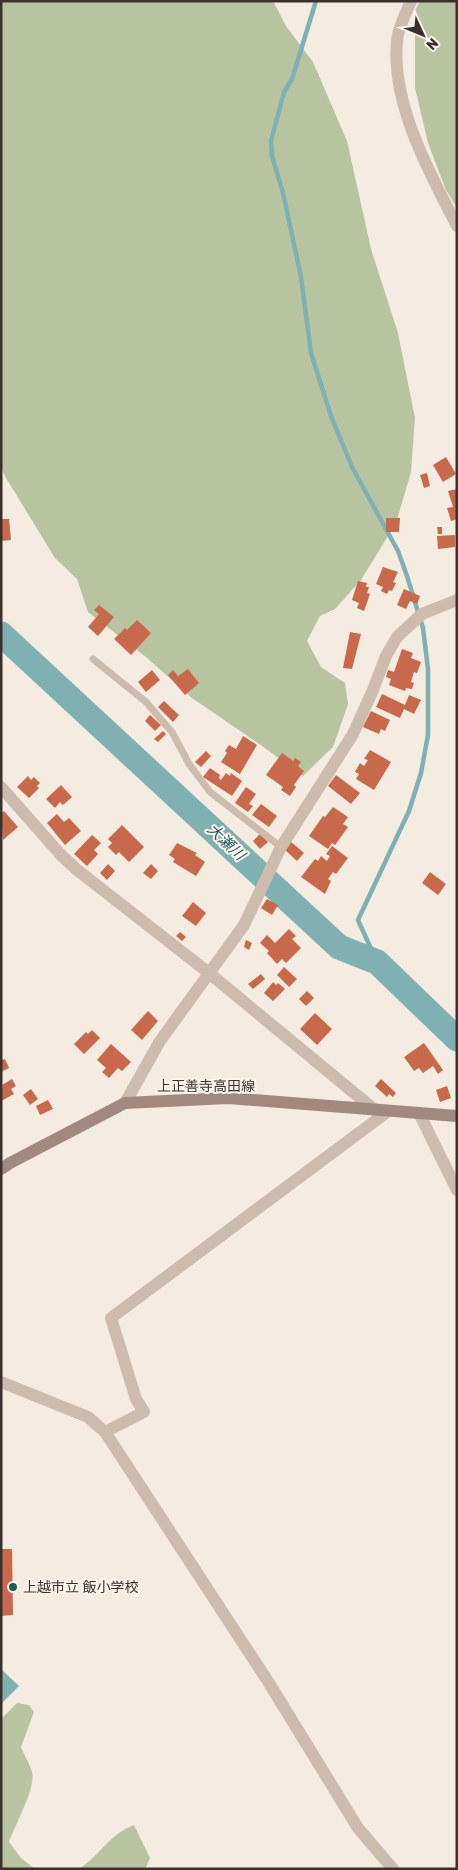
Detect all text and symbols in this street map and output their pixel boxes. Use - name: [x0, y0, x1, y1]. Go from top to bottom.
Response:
- north arrow: [398, 10, 448, 60]
- text: N: [422, 34, 442, 53]
- water label: 大瀬川: [203, 820, 250, 865]
- street label: 上正善寺高田線: [157, 1078, 255, 1095]
- place label: 上越市立 飯小学校: [23, 1579, 138, 1596]
- marker: 上越市立 飯小学校: [7, 1581, 19, 1593]

